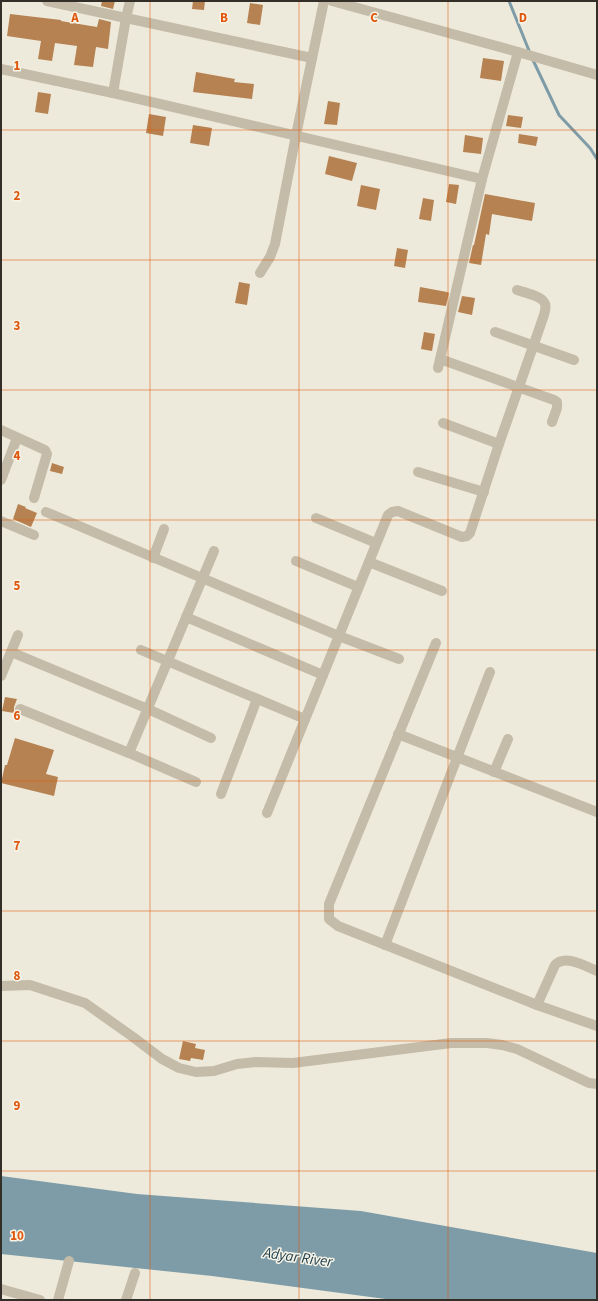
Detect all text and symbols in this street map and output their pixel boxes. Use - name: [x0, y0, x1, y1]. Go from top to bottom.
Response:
- text: A: [70, 9, 79, 27]
- text: B: [220, 9, 228, 27]
- text: C: [370, 9, 378, 27]
- text: D: [519, 9, 527, 27]
- text: 1: [14, 57, 21, 75]
- text: 2: [14, 187, 21, 205]
- text: 3: [14, 317, 21, 335]
- text: 4: [14, 447, 21, 465]
- text: 5: [14, 577, 21, 595]
- text: 6: [14, 707, 21, 725]
- text: 7: [14, 837, 21, 855]
- text: 8: [14, 967, 21, 985]
- text: 9: [14, 1097, 21, 1115]
- text: 10: [10, 1227, 24, 1245]
- water label: Adyar River: [261, 1242, 335, 1273]

